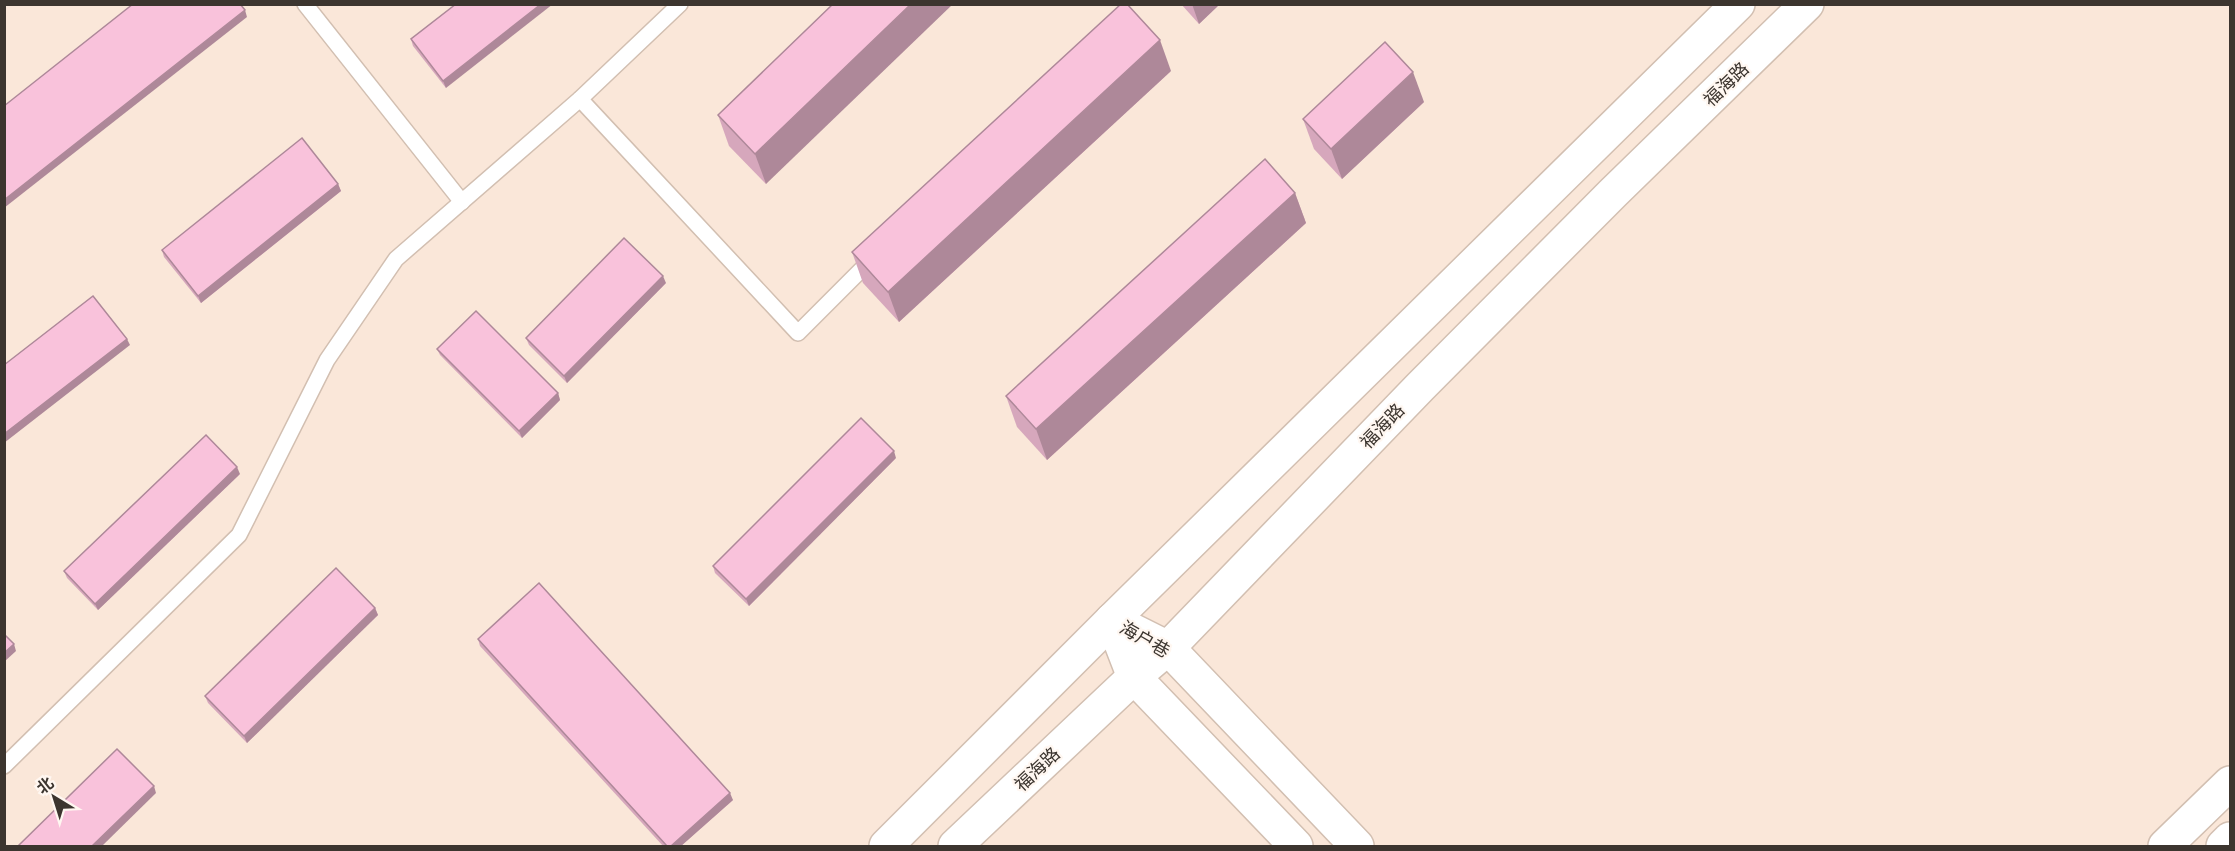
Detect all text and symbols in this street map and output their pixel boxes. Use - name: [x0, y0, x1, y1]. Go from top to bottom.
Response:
- street label: 福海路: [1699, 57, 1753, 111]
- street label: 福海路: [1355, 399, 1409, 453]
- street label: 海户巷: [1116, 616, 1174, 662]
- street label: 福海路: [1009, 742, 1065, 796]
- north arrow: [24, 767, 84, 827]
- text: 北: [32, 772, 57, 798]

